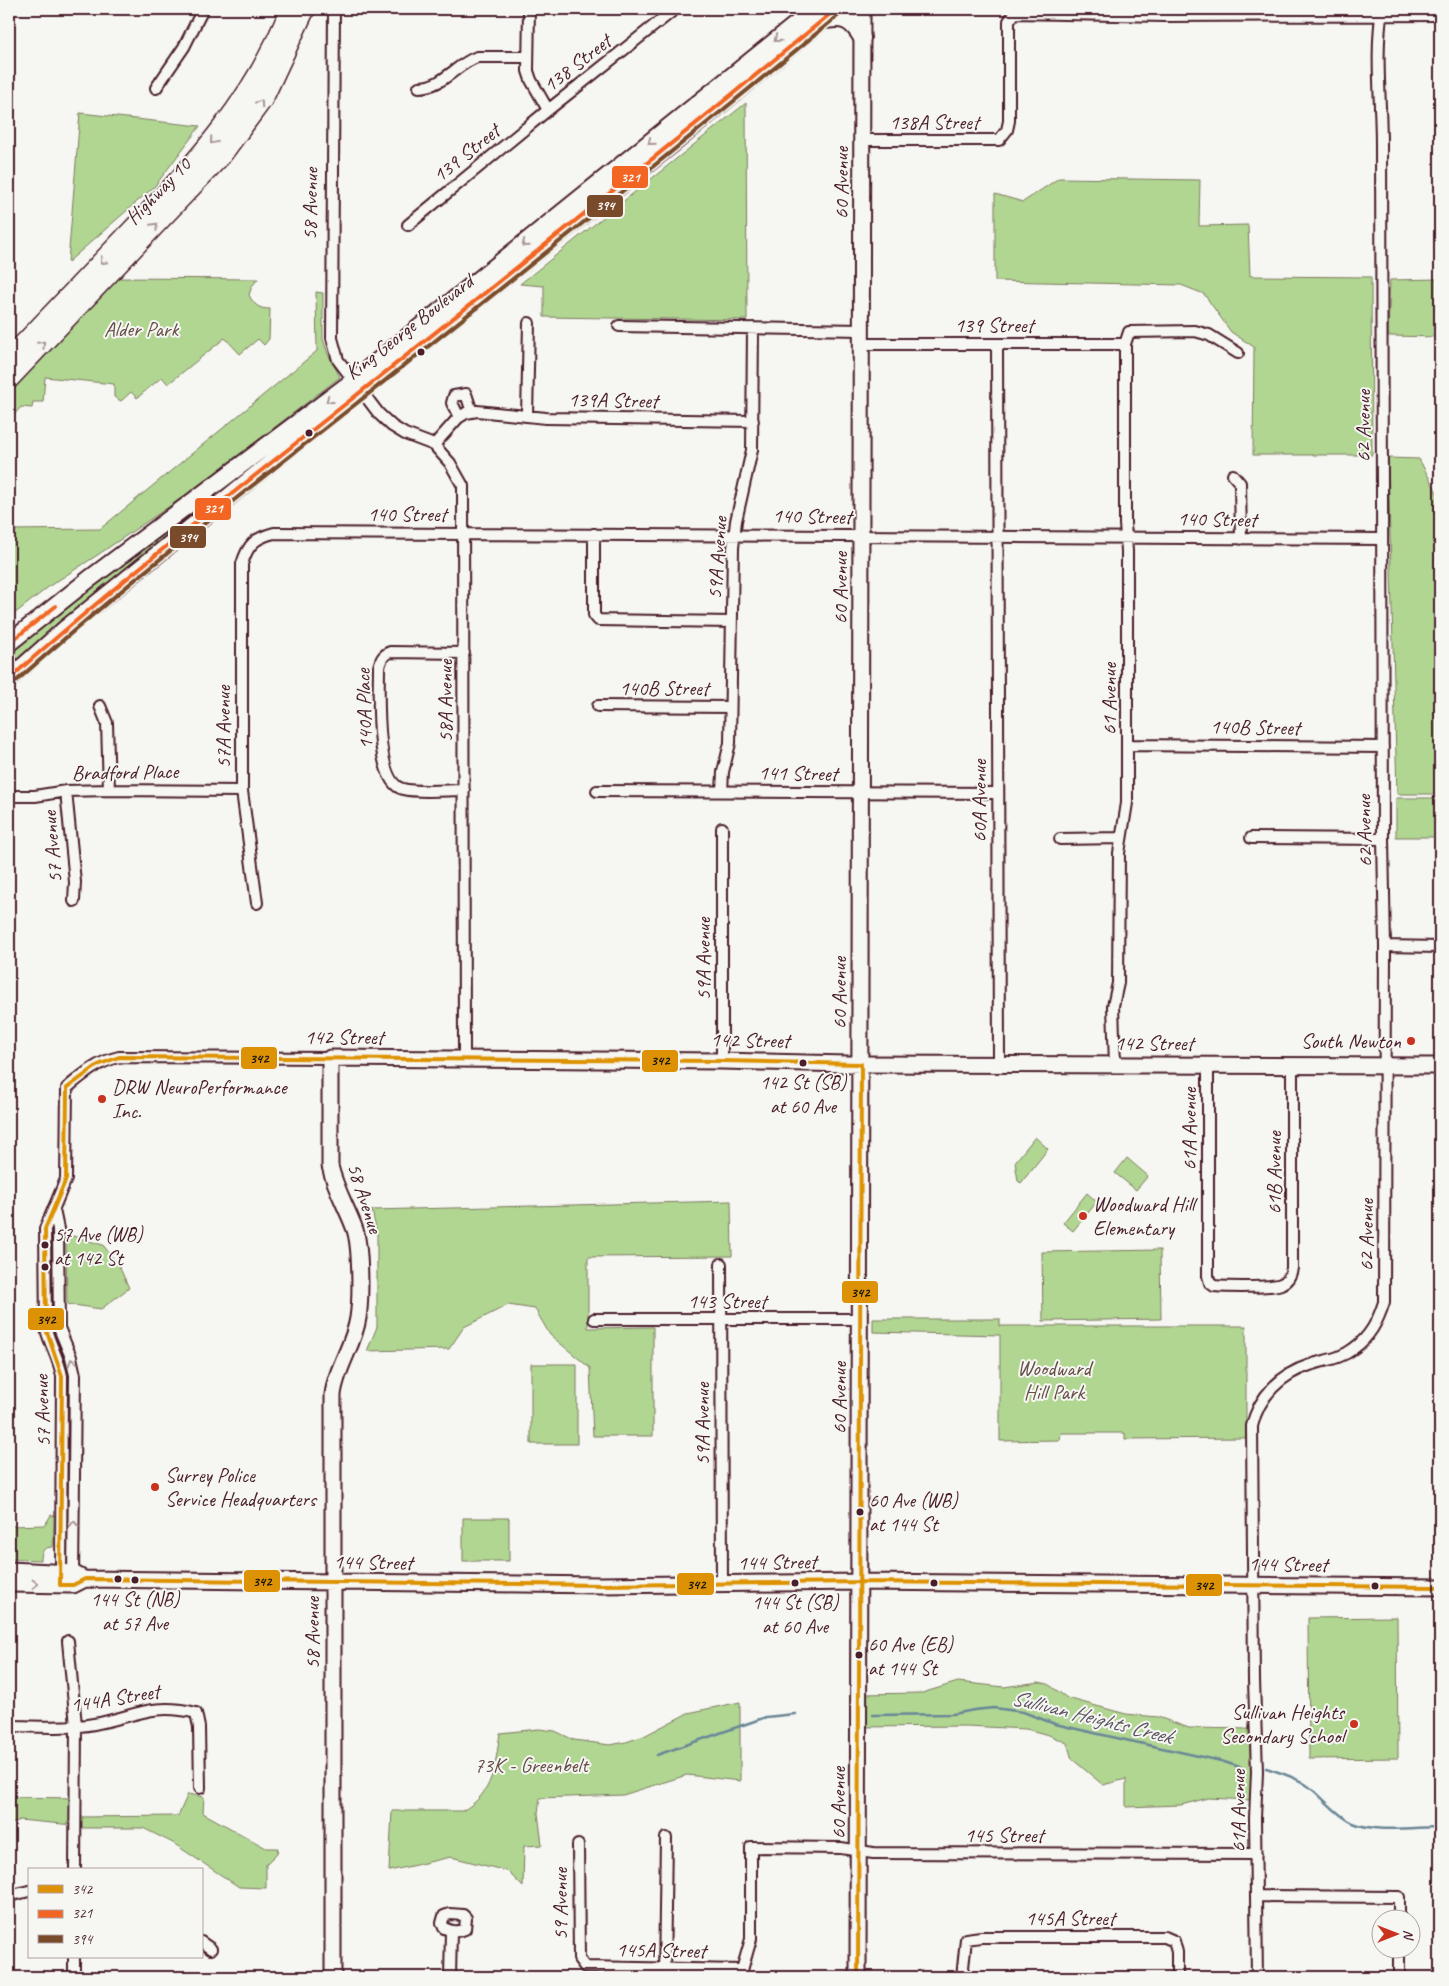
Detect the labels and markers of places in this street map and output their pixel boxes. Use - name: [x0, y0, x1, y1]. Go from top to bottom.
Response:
- unlabelled marker: [416, 347, 426, 357]
- unlabelled marker: [304, 428, 314, 438]
- place label: South Newton: [1301, 1028, 1402, 1054]
- marker: South Newton: [1405, 1035, 1417, 1047]
- marker: 142 St (SB) at 60 Ave: [798, 1058, 808, 1068]
- place label: 142 St (SB) at 60 Ave: [760, 1070, 848, 1119]
- place label: DRW NeuroPerformance Inc.: [112, 1074, 289, 1124]
- marker: DRW NeuroPerformance Inc.: [96, 1093, 108, 1105]
- place label: Woodward Hill Elementary: [1093, 1191, 1198, 1241]
- marker: Woodward Hill Elementary: [1077, 1210, 1089, 1222]
- place label: 57 Ave (WB) at 142 St: [54, 1222, 144, 1271]
- marker: 57 Ave (WB) at 142 St: [40, 1240, 50, 1250]
- unlabelled marker: [40, 1262, 50, 1272]
- place label: Surrey Police Service Headquarters: [165, 1462, 318, 1512]
- marker: Surrey Police Service Headquarters: [149, 1481, 161, 1493]
- place label: 60 Ave (WB) at 144 St: [869, 1488, 959, 1537]
- marker: 60 Ave (WB) at 144 St: [855, 1507, 865, 1517]
- unlabelled marker: [113, 1574, 123, 1584]
- marker: 144 St (NB) at 57 Ave: [130, 1575, 140, 1585]
- marker: 144 St (SB) at 60 Ave: [790, 1578, 800, 1588]
- unlabelled marker: [929, 1578, 939, 1588]
- unlabelled marker: [1370, 1581, 1380, 1591]
- place label: 144 St (NB) at 57 Ave: [91, 1587, 181, 1636]
- place label: 144 St (SB) at 60 Ave: [752, 1590, 840, 1639]
- place label: 60 Ave (EB) at 144 St: [868, 1632, 954, 1681]
- marker: 60 Ave (EB) at 144 St: [854, 1650, 864, 1660]
- place label: Sullivan Heights Secondary School: [1220, 1699, 1347, 1749]
- marker: Sullivan Heights Secondary School: [1348, 1718, 1360, 1730]

